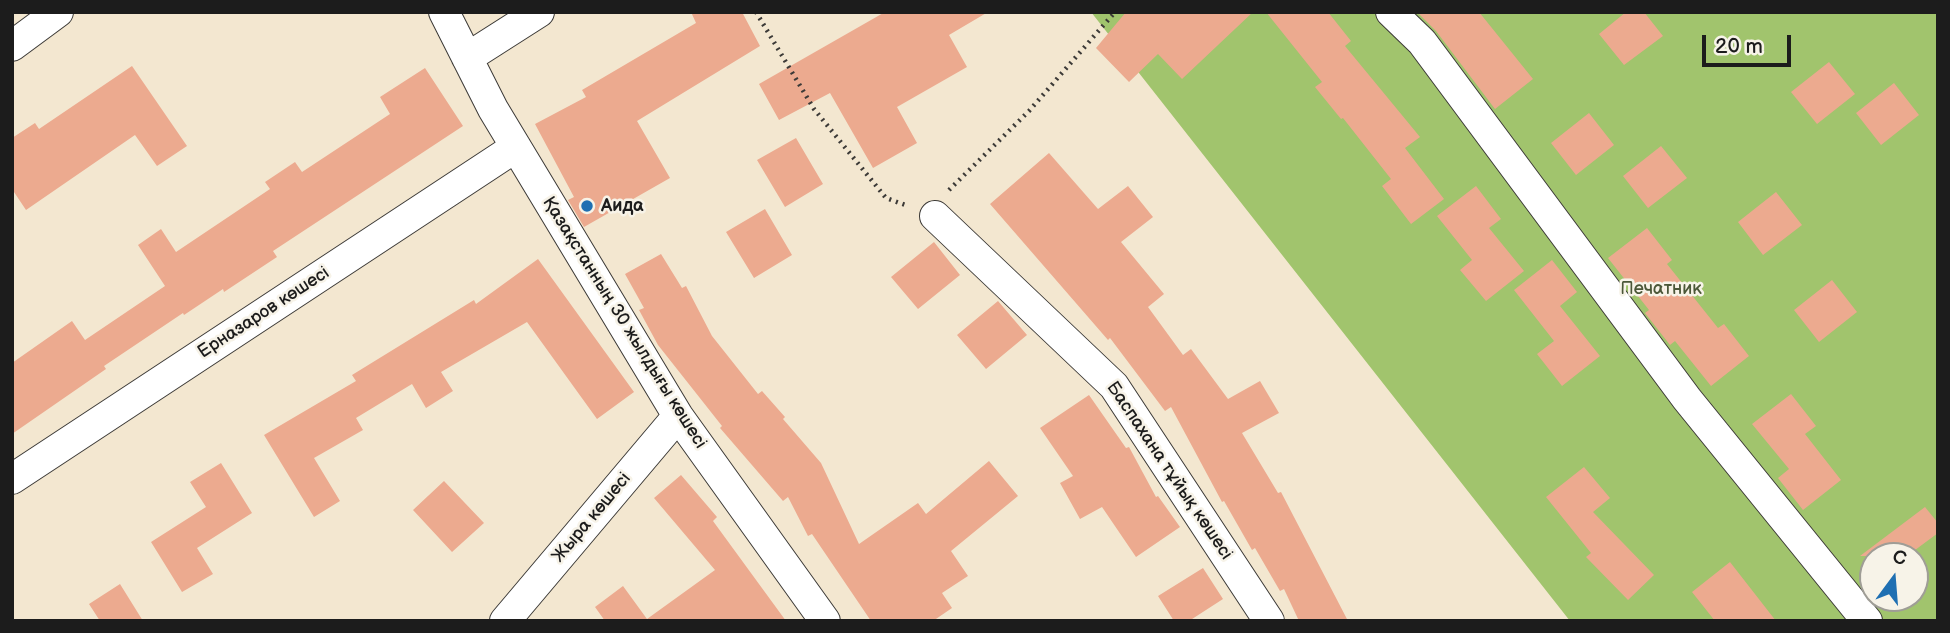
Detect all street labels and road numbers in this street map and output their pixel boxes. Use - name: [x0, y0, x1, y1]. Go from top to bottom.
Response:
- street label: Қазақстанның 30 жылдығы көшесі: [537, 193, 711, 453]
- street label: Ерназаров көшесі: [194, 262, 334, 364]
- street label: Баспахана тұйық көшесі: [1101, 378, 1237, 564]
- street label: Жыра көшесі: [548, 469, 636, 567]

